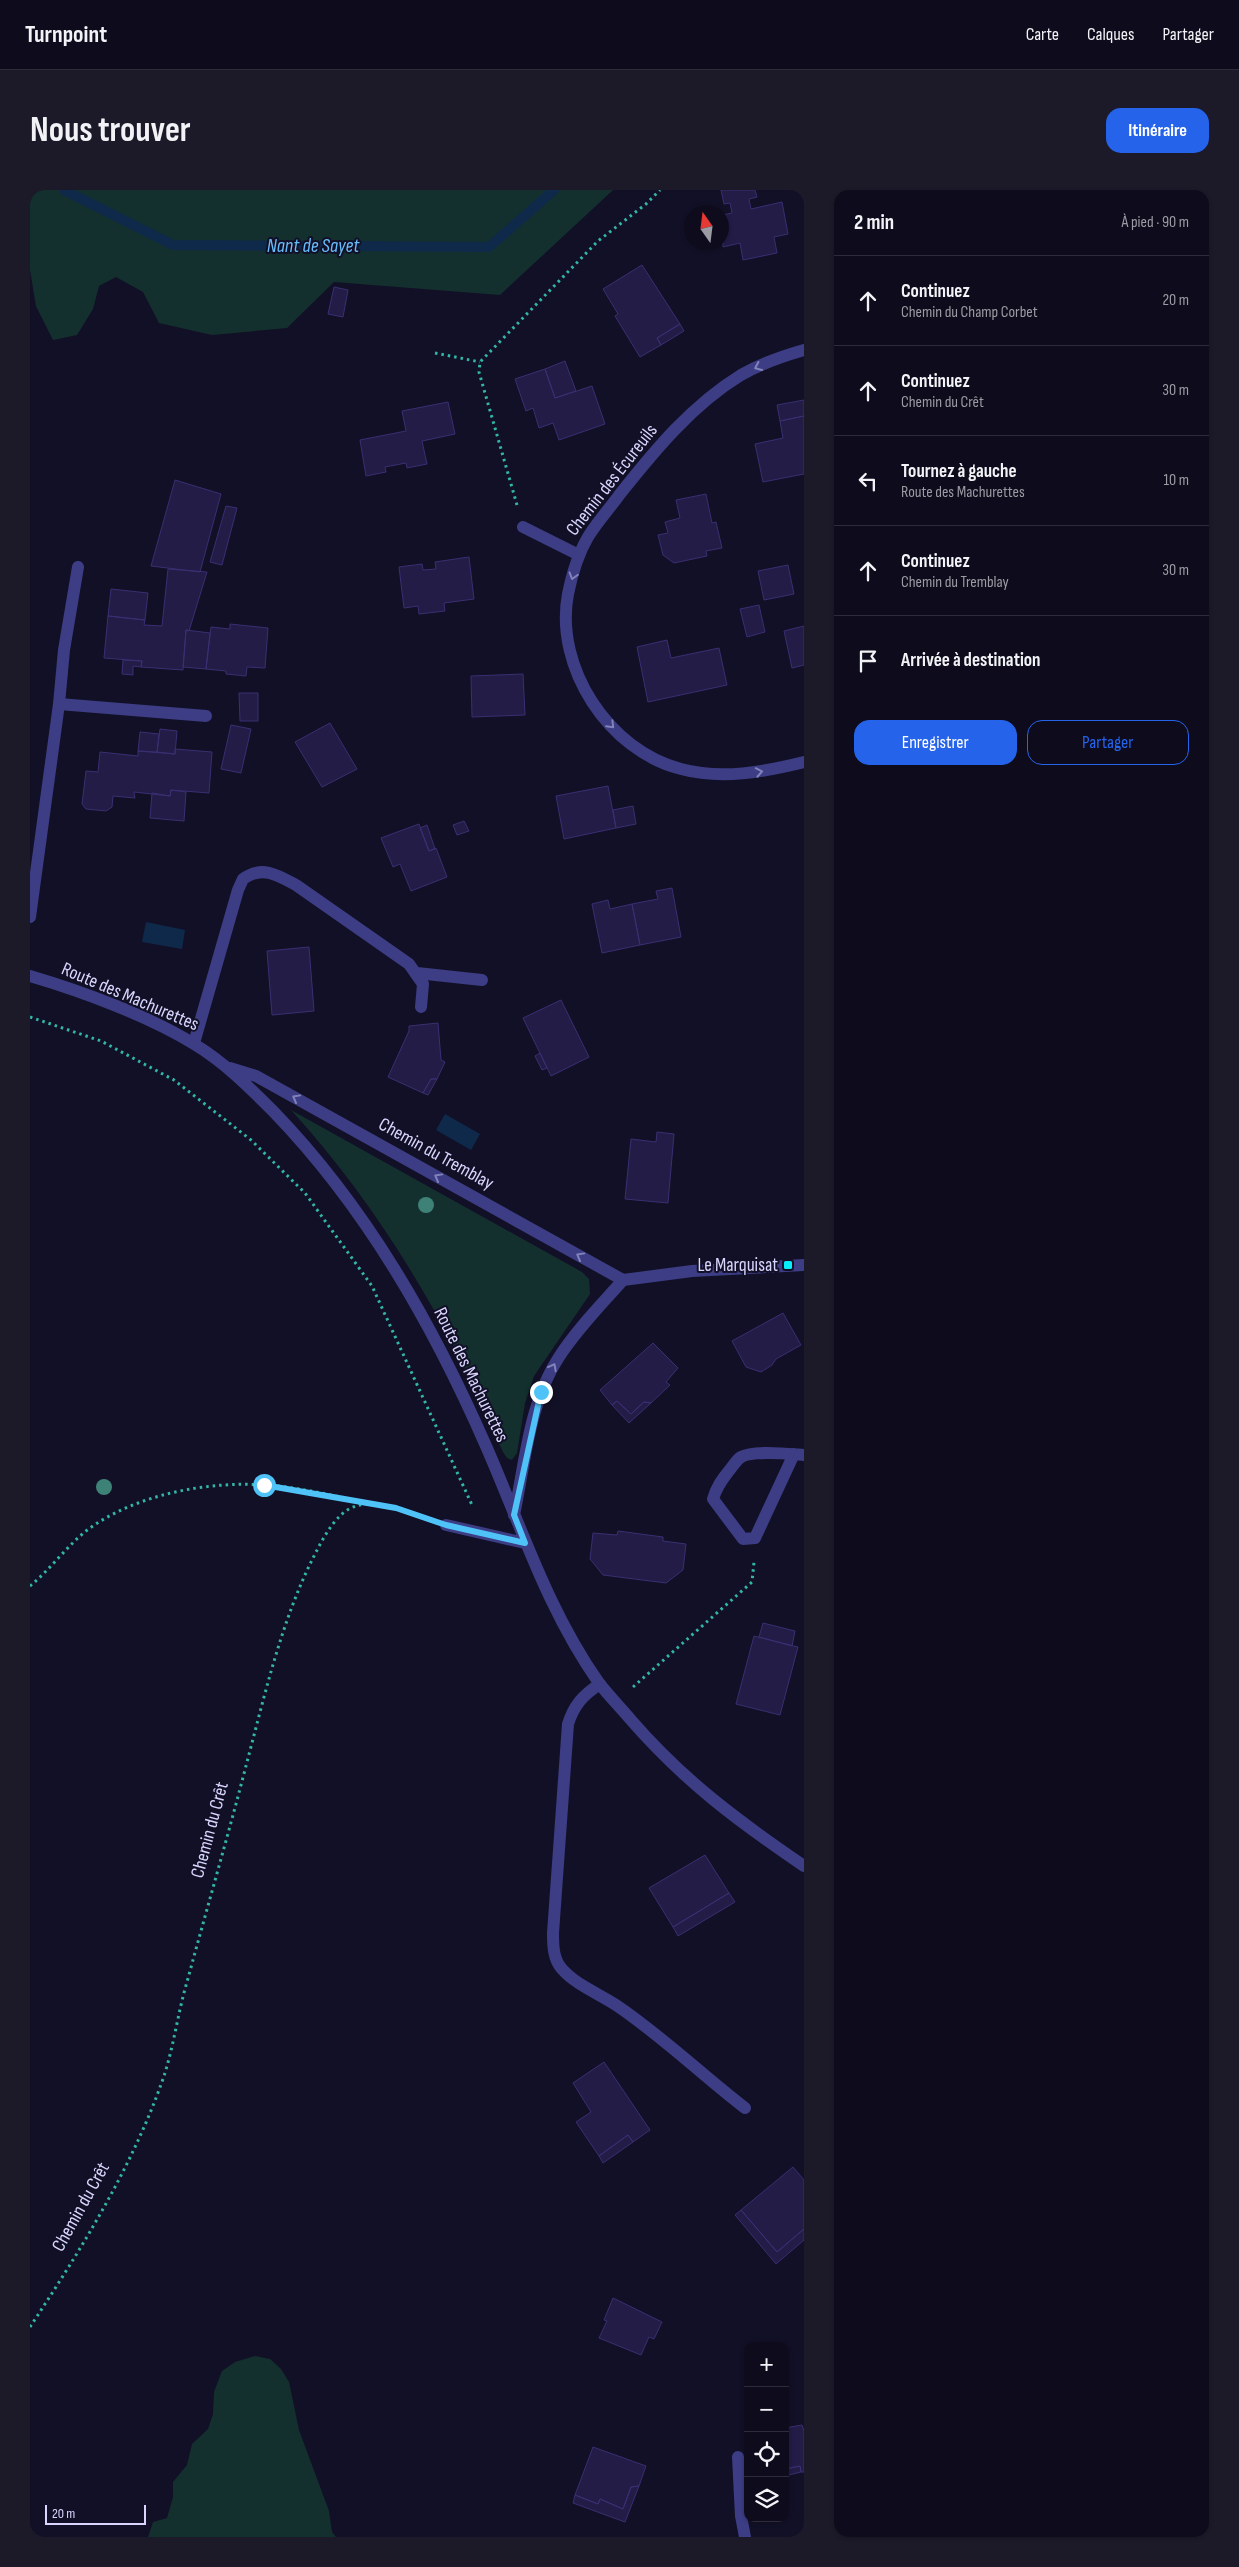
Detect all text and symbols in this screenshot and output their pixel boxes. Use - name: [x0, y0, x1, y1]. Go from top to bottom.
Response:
- text: Turnpoint: [25, 20, 107, 49]
- text: Carte: [1026, 24, 1059, 45]
- text: Calques: [1087, 24, 1134, 45]
- text: Partager: [1162, 24, 1214, 45]
- button: Itinéraire: [1106, 108, 1209, 153]
- text: Nous trouver: [30, 109, 191, 152]
- north arrow: [684, 205, 729, 250]
- text: 2 min: [854, 210, 894, 235]
- text: À pied · 90 m: [1122, 213, 1189, 232]
- water label: Nant de Sayet: [267, 234, 360, 258]
- text: Continuez: [901, 280, 970, 303]
- icon: ahead: [854, 287, 882, 315]
- text: 20 m: [1162, 291, 1189, 310]
- text: Chemin du Champ Corbet: [901, 303, 1038, 322]
- one-way arrow: [754, 360, 763, 371]
- text: Continuez: [901, 370, 970, 393]
- icon: ahead: [854, 377, 882, 405]
- text: 30 m: [1162, 381, 1189, 400]
- text: Chemin du Crêt: [901, 393, 984, 412]
- street label: Chemin des Écureuils: [561, 420, 663, 540]
- text: Tournez à gauche: [901, 460, 1017, 483]
- icon: left: [854, 467, 882, 495]
- text: 10 m: [1163, 471, 1189, 490]
- text: Route des Machurettes: [901, 483, 1025, 502]
- text: Continuez: [901, 550, 970, 573]
- icon: ahead: [854, 557, 882, 585]
- text: 30 m: [1162, 561, 1189, 580]
- one-way arrow: [568, 571, 578, 579]
- text: Chemin du Tremblay: [901, 573, 1009, 592]
- icon: arrive: [854, 647, 882, 675]
- text: Arrivée à destination: [901, 649, 1041, 672]
- one-way arrow: [605, 719, 614, 728]
- button: Enregistrer: [854, 720, 1017, 765]
- button: Partager: [1027, 720, 1189, 765]
- one-way arrow: [755, 767, 763, 777]
- street label: Route des Machurettes: [58, 958, 202, 1036]
- one-way arrow: [293, 1094, 302, 1104]
- street label: Chemin du Tremblay: [374, 1113, 498, 1195]
- one-way arrow: [435, 1173, 444, 1183]
- one-way arrow: [577, 1252, 586, 1262]
- place label: Le Marquisat: [698, 1254, 778, 1277]
- marker: Le Marquisat: [782, 1259, 794, 1271]
- street label: Route des Machurettes: [428, 1304, 514, 1446]
- one-way arrow: [547, 1364, 557, 1373]
- route end: [530, 1381, 553, 1404]
- route start: [253, 1474, 276, 1497]
- street label: Chemin du Crêt: [186, 1779, 234, 1881]
- street label: Chemin du Crêt: [47, 2158, 115, 2256]
- map controls: [744, 2342, 789, 2522]
- button: +: [744, 2342, 789, 2387]
- button: −: [744, 2387, 789, 2432]
- button: locate: [744, 2432, 789, 2477]
- button: layers: [744, 2477, 789, 2522]
- scale bar: [45, 2502, 146, 2525]
- text: 20 m: [52, 2505, 75, 2522]

